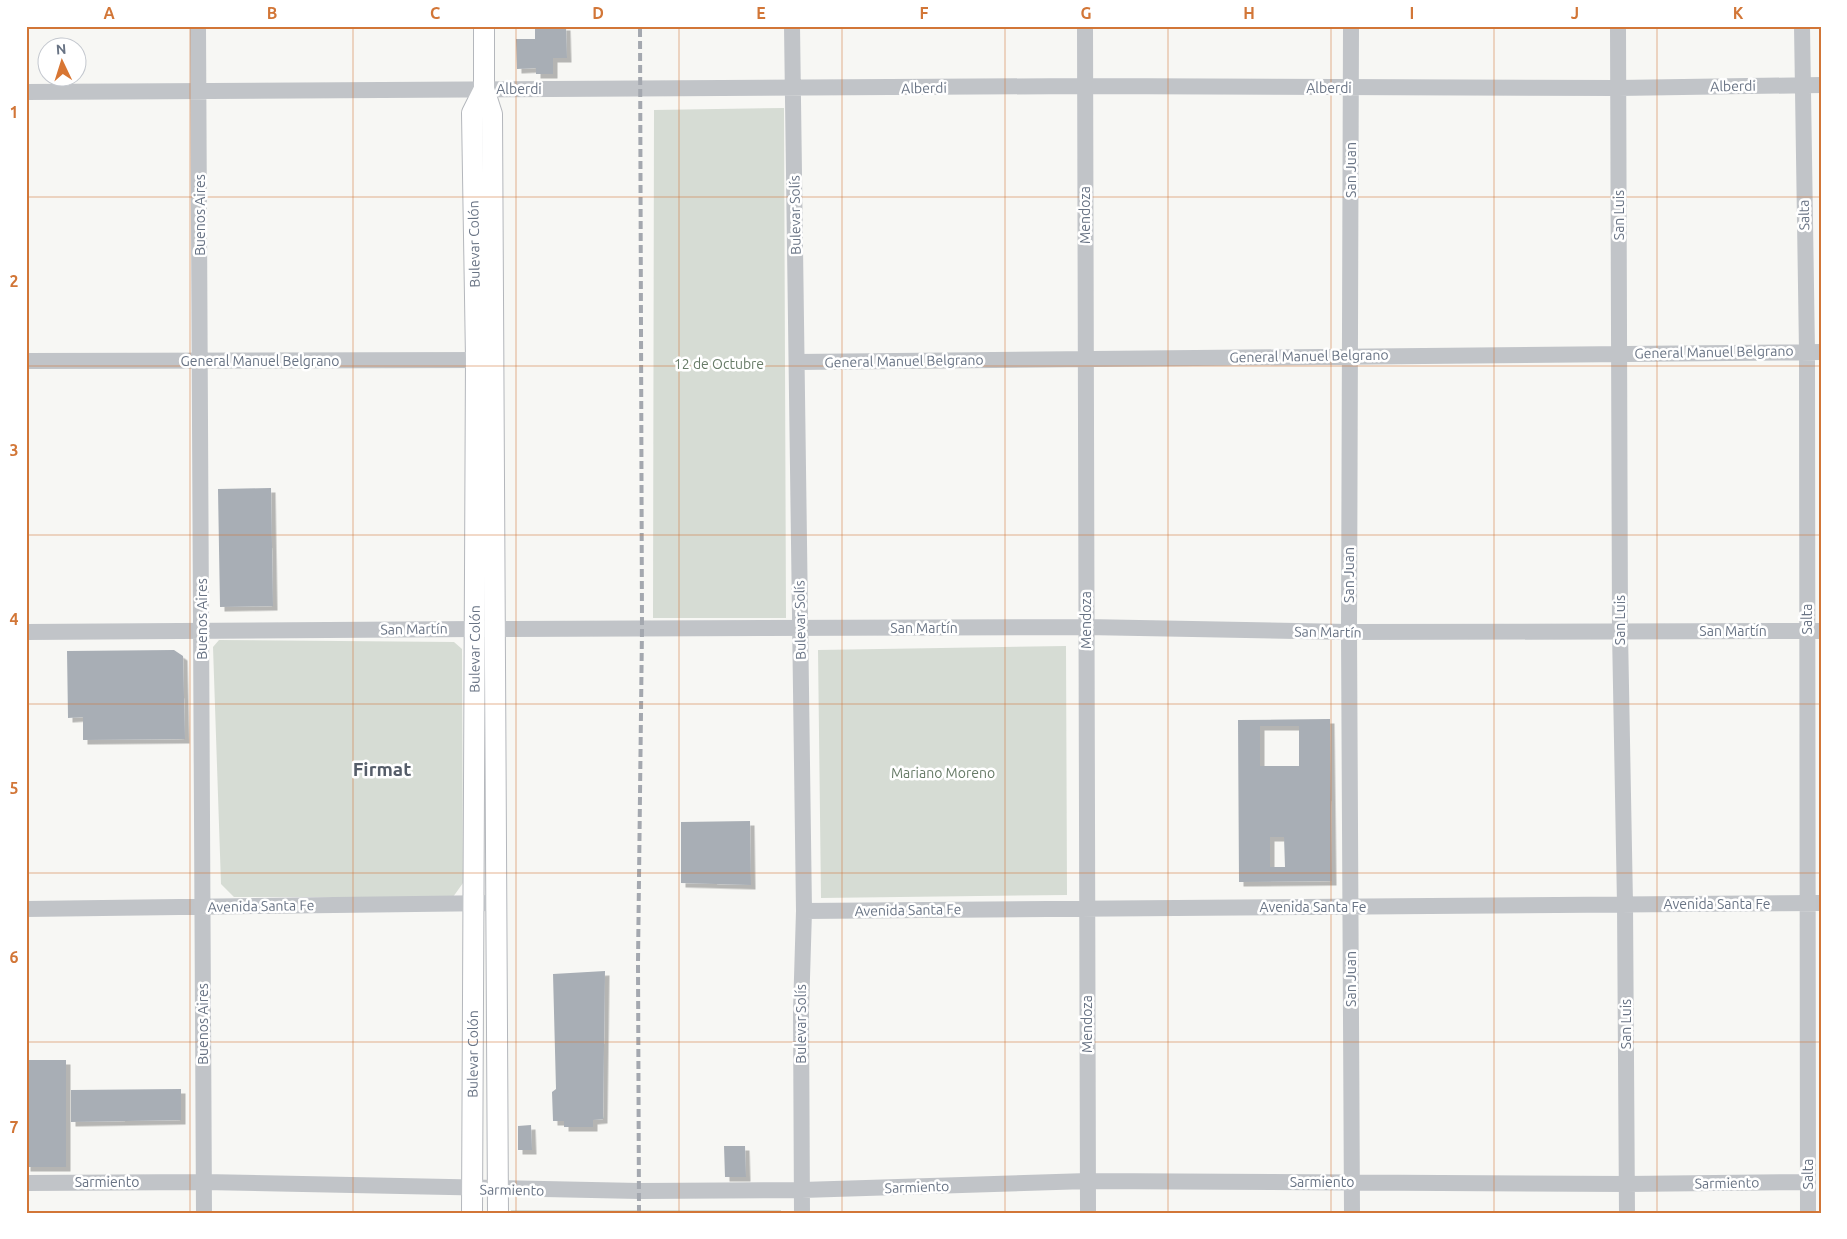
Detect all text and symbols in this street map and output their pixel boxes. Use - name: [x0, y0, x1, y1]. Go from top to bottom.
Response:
- text: A: [103, 4, 115, 22]
- text: B: [267, 4, 277, 22]
- text: C: [430, 4, 440, 22]
- text: D: [592, 4, 604, 22]
- text: E: [756, 4, 766, 22]
- text: F: [920, 4, 929, 22]
- text: G: [1080, 4, 1092, 22]
- text: H: [1243, 4, 1255, 22]
- text: I: [1410, 4, 1414, 22]
- text: J: [1571, 4, 1579, 22]
- text: K: [1733, 4, 1744, 22]
- north arrow: [38, 38, 88, 88]
- text: N: [55, 41, 67, 57]
- street label: Alberdi: [1710, 78, 1756, 94]
- street label: Alberdi: [901, 80, 947, 96]
- street label: Alberdi: [1306, 80, 1352, 96]
- street label: Alberdi: [496, 81, 542, 97]
- text: 1: [9, 103, 19, 121]
- street label: San Juan: [1343, 142, 1359, 198]
- street label: Buenos Aires: [192, 174, 208, 256]
- street label: Bulevar Solís: [786, 175, 804, 255]
- street label: Mendoza: [1077, 186, 1093, 244]
- street label: San Luis: [1611, 190, 1627, 240]
- street label: Salta: [1796, 199, 1812, 231]
- street label: Bulevar Colón: [465, 200, 483, 288]
- text: 2: [9, 272, 19, 290]
- street label: General Manuel Belgrano: [1634, 343, 1794, 361]
- street label: General Manuel Belgrano: [1229, 347, 1389, 365]
- street label: General Manuel Belgrano: [824, 352, 984, 370]
- street label: General Manuel Belgrano: [180, 353, 340, 369]
- park label: 12 de Octubre: [674, 356, 764, 372]
- text: 3: [9, 441, 19, 459]
- street label: San Juan: [1341, 547, 1357, 603]
- street label: Buenos Aires: [194, 578, 210, 660]
- street label: Bulevar Solís: [791, 580, 809, 660]
- street label: Mendoza: [1078, 591, 1094, 649]
- street label: San Luis: [1612, 595, 1628, 645]
- street label: Salta: [1799, 604, 1815, 634]
- street label: Bulevar Colón: [466, 605, 483, 693]
- text: 4: [9, 610, 19, 628]
- street label: San Martín: [380, 620, 448, 638]
- street label: San Martín: [890, 620, 958, 636]
- street label: San Martín: [1294, 623, 1362, 641]
- street label: San Martín: [1699, 623, 1767, 639]
- district label: Firmat: [353, 758, 411, 780]
- park label: Mariano Moreno: [891, 765, 995, 781]
- text: 5: [9, 779, 19, 797]
- street label: Avenida Santa Fe: [1664, 896, 1770, 912]
- street label: Avenida Santa Fe: [207, 897, 315, 915]
- street label: Avenida Santa Fe: [1260, 899, 1366, 915]
- street label: Avenida Santa Fe: [854, 901, 962, 919]
- text: 6: [9, 948, 19, 966]
- street label: San Juan: [1343, 951, 1359, 1007]
- street label: Buenos Aires: [195, 983, 211, 1065]
- street label: Bulevar Solís: [793, 984, 809, 1064]
- street label: Mendoza: [1079, 995, 1095, 1053]
- street label: San Luis: [1618, 999, 1634, 1049]
- street label: Bulevar Colón: [465, 1010, 481, 1098]
- text: 7: [9, 1118, 19, 1136]
- street label: Salta: [1800, 1159, 1816, 1189]
- street label: Sarmiento: [75, 1174, 139, 1190]
- street label: Sarmiento: [1290, 1174, 1354, 1190]
- street label: Sarmiento: [1694, 1174, 1760, 1192]
- street label: Sarmiento: [884, 1178, 950, 1196]
- street label: Sarmiento: [479, 1181, 545, 1199]

